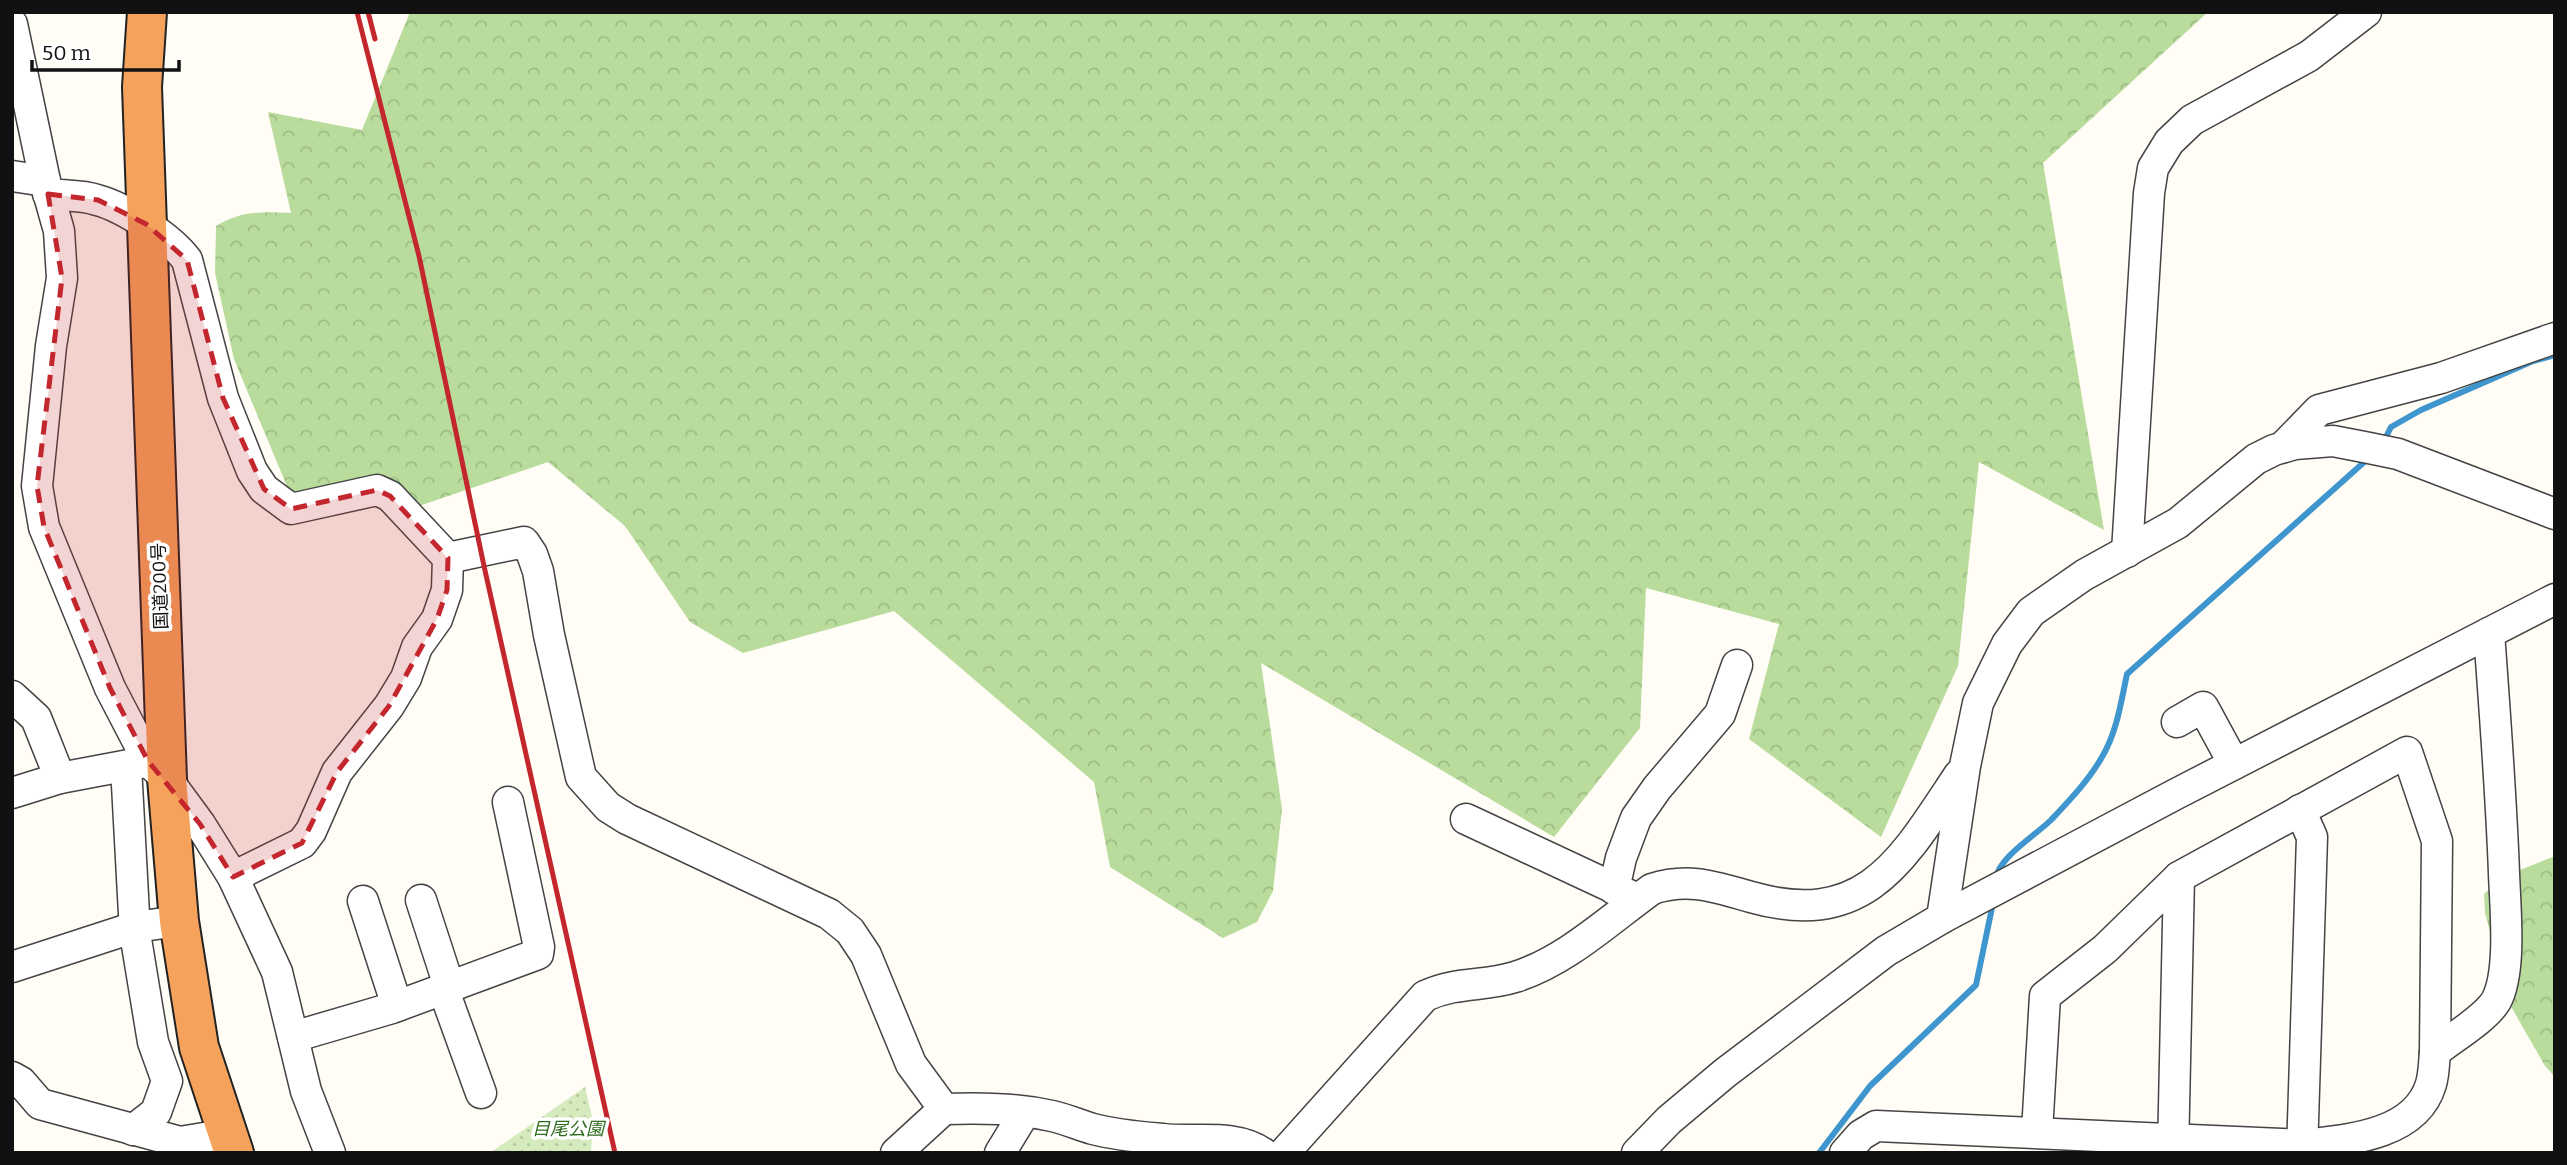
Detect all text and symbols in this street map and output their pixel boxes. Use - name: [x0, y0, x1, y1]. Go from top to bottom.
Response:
- scale bar: [32, 28, 178, 72]
- text: 50 m: [42, 40, 91, 66]
- street label: 国道200号: [147, 542, 173, 630]
- park label: 目尾公園: [532, 1118, 607, 1140]

